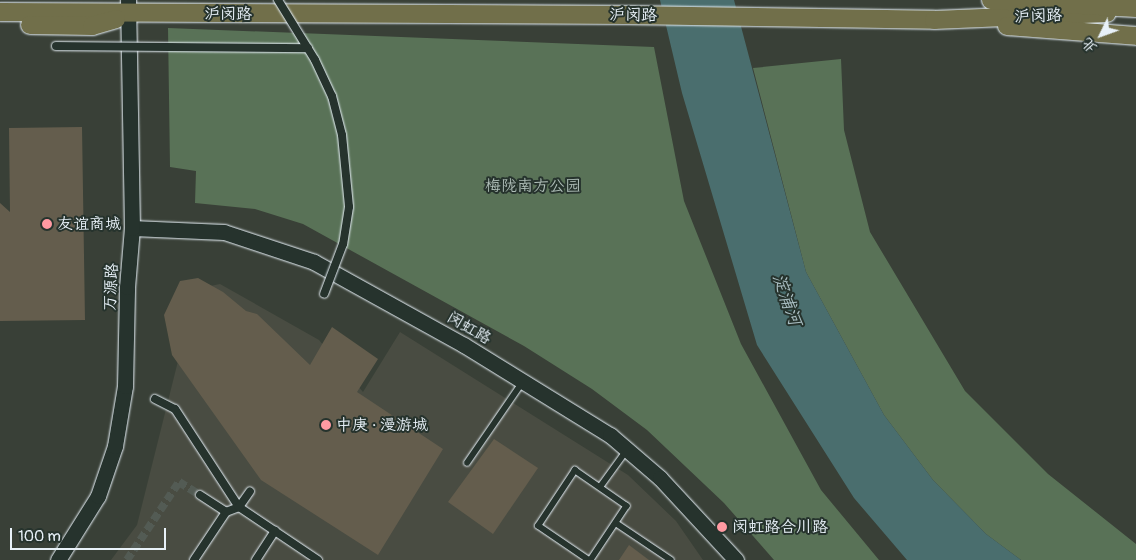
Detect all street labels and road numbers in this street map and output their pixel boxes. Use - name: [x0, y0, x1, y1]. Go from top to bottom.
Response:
- street label: 沪闵路: [204, 4, 252, 24]
- street label: 沪闵路: [609, 5, 657, 25]
- street label: 沪闵路: [1014, 6, 1062, 26]
- street label: 万源路: [100, 263, 122, 311]
- street label: 闵虹路: [443, 308, 495, 348]

